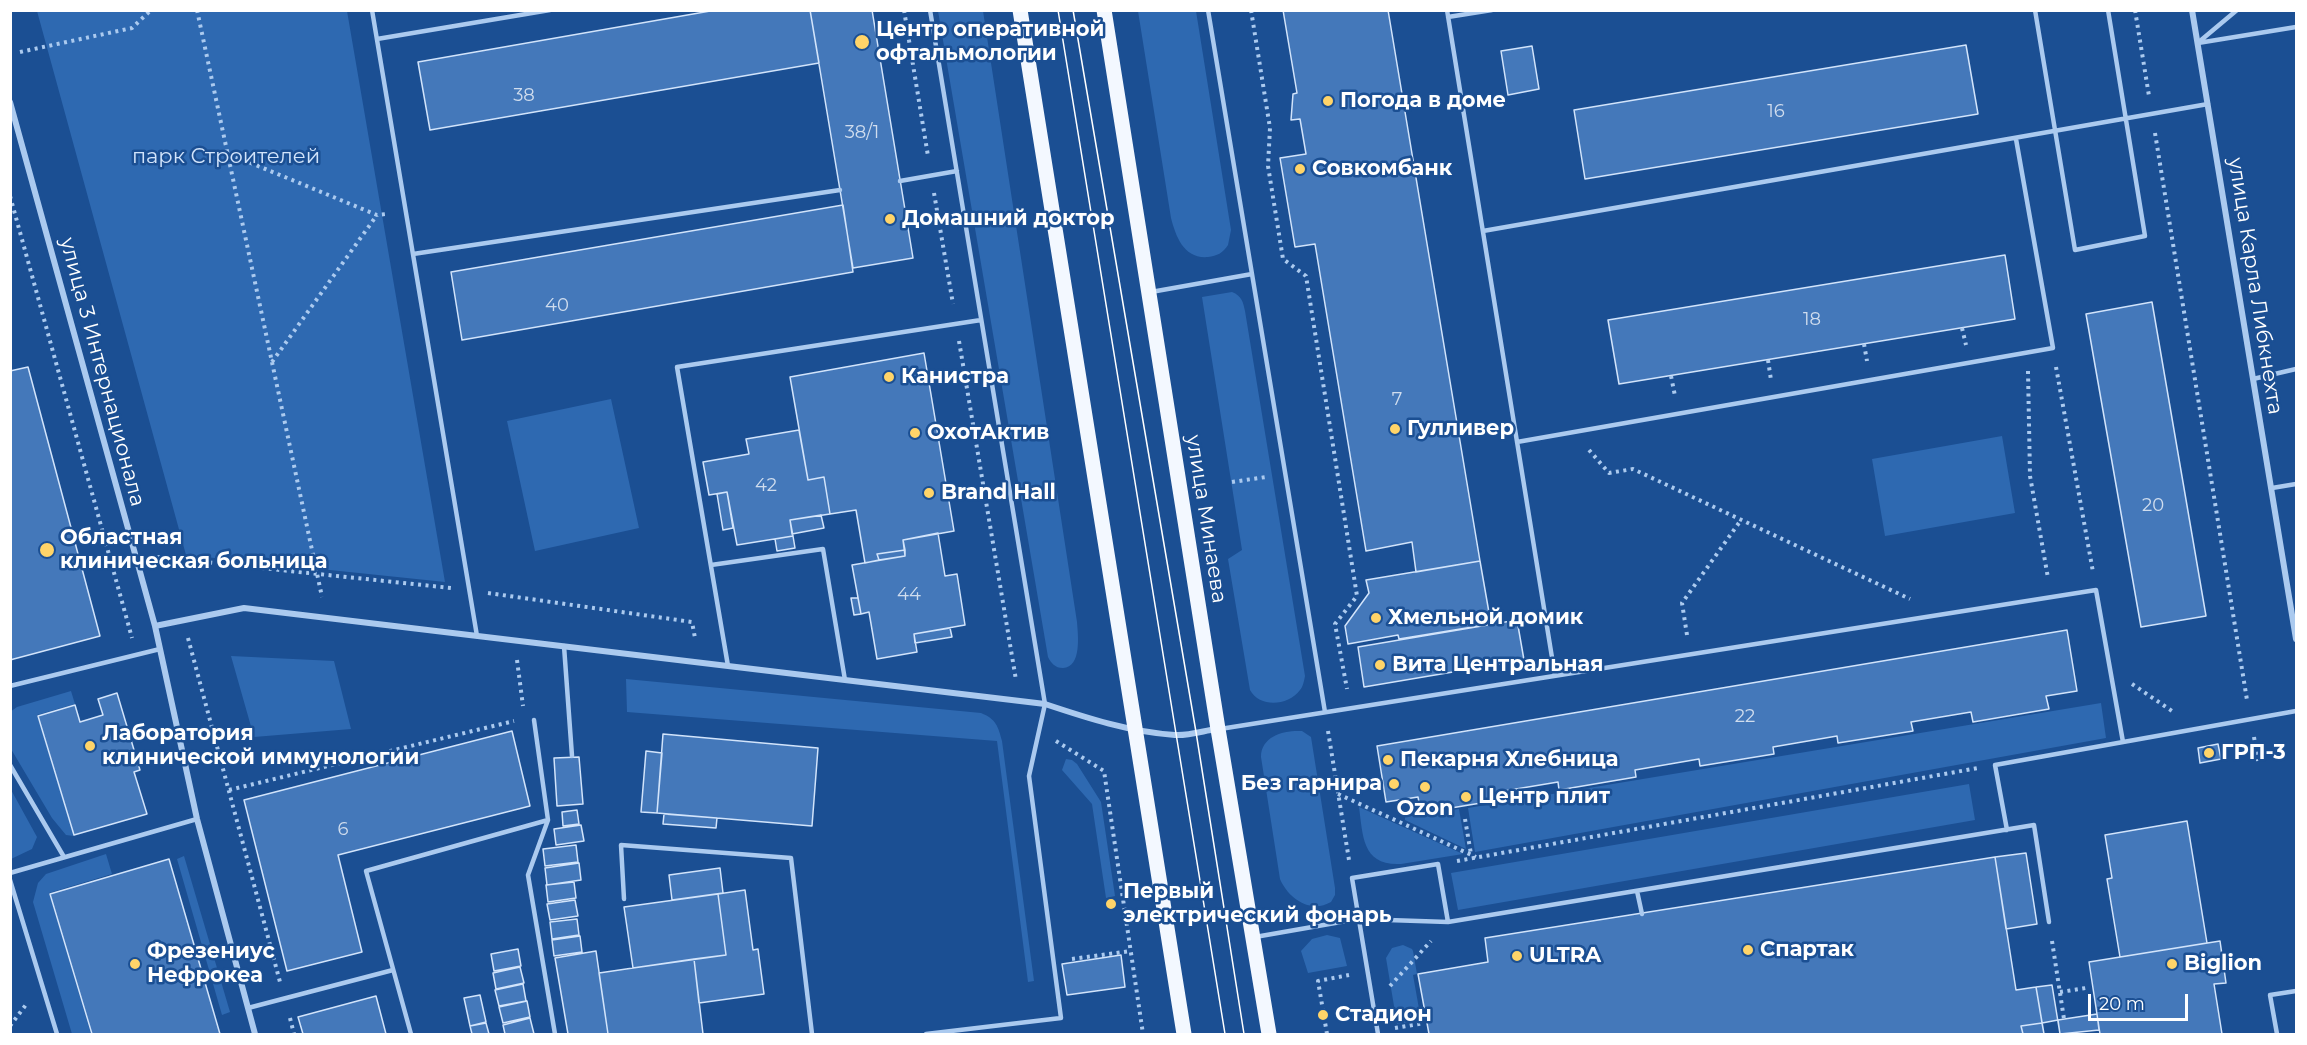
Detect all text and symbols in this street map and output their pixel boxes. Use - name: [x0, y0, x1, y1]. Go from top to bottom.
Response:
- place label: Центр оперативной офтальмологии: [876, 17, 1104, 67]
- marker: Центр оперативной офтальмологии: [853, 33, 871, 51]
- house number: 38: [513, 85, 535, 107]
- place label: Погода в доме: [1340, 88, 1506, 114]
- marker: Погода в доме: [1321, 94, 1335, 108]
- house number: 16: [1767, 101, 1785, 123]
- house number: 38/1: [845, 122, 879, 144]
- park label: парк Строителей: [132, 144, 320, 170]
- place label: Совкомбанк: [1312, 156, 1452, 182]
- street label: улица Карла Либкнехта: [2222, 156, 2288, 416]
- marker: Совкомбанк: [1293, 162, 1307, 176]
- place label: Домашний доктор: [902, 206, 1114, 232]
- marker: Домашний доктор: [883, 212, 897, 226]
- street label: улица 3 Интернационала: [54, 235, 150, 509]
- house number: 40: [545, 295, 569, 317]
- house number: 18: [1803, 309, 1821, 331]
- place label: Канистра: [901, 364, 1009, 390]
- marker: Канистра: [882, 370, 896, 384]
- house number: 7: [1392, 389, 1402, 411]
- place label: Гулливер: [1407, 416, 1514, 442]
- place label: ОхотАктив: [927, 420, 1049, 446]
- marker: Гулливер: [1388, 422, 1402, 436]
- marker: ОхотАктив: [908, 426, 922, 440]
- street label: улица Минаева: [1180, 433, 1232, 605]
- house number: 42: [755, 475, 777, 497]
- place label: Brand Hall: [941, 480, 1056, 506]
- marker: Brand Hall: [922, 486, 936, 500]
- house number: 20: [2142, 495, 2164, 517]
- place label: Областная клиническая больница: [60, 525, 328, 575]
- marker: Областная клиническая больница: [38, 541, 56, 559]
- house number: 44: [897, 584, 921, 606]
- place label: Хмельной домик: [1388, 605, 1583, 631]
- marker: Хмельной домик: [1369, 611, 1383, 625]
- place label: Вита Центральная: [1392, 652, 1603, 678]
- marker: Вита Центральная: [1373, 658, 1387, 672]
- house number: 22: [1735, 706, 1755, 728]
- place label: Лаборатория клинической иммунологии: [102, 721, 419, 771]
- marker: Лаборатория клинической иммунологии: [83, 739, 97, 753]
- place label: ГРП-3: [2221, 740, 2286, 766]
- marker: ГРП-3: [2202, 746, 2216, 760]
- place label: Пекарня Хлебница: [1400, 747, 1618, 773]
- marker: Пекарня Хлебница: [1381, 753, 1395, 767]
- place label: Без гарнира: [1241, 771, 1382, 797]
- marker: Без гарнира: [1387, 777, 1401, 791]
- marker: Ozon: [1418, 780, 1432, 794]
- place label: Центр плит: [1478, 784, 1610, 810]
- marker: Центр плит: [1459, 790, 1473, 804]
- place label: Ozon: [1396, 796, 1454, 822]
- house number: 6: [338, 819, 348, 841]
- place label: Первый электрический фонарь: [1123, 879, 1391, 929]
- marker: Первый электрический фонарь: [1104, 897, 1118, 911]
- place label: Спартак: [1760, 937, 1854, 963]
- place label: Фрезениус Нефрокеа: [147, 939, 275, 989]
- place label: ULTRA: [1529, 943, 1601, 969]
- marker: Спартак: [1741, 943, 1755, 957]
- marker: ULTRA: [1510, 949, 1524, 963]
- place label: Biglion: [2184, 951, 2262, 977]
- marker: Фрезениус Нефрокеа: [128, 957, 142, 971]
- marker: Biglion: [2165, 957, 2179, 971]
- scale bar: [2091, 982, 2192, 1020]
- text: 20 m: [2099, 993, 2145, 1015]
- place label: Стадион: [1335, 1002, 1432, 1028]
- marker: Стадион: [1316, 1008, 1330, 1022]

